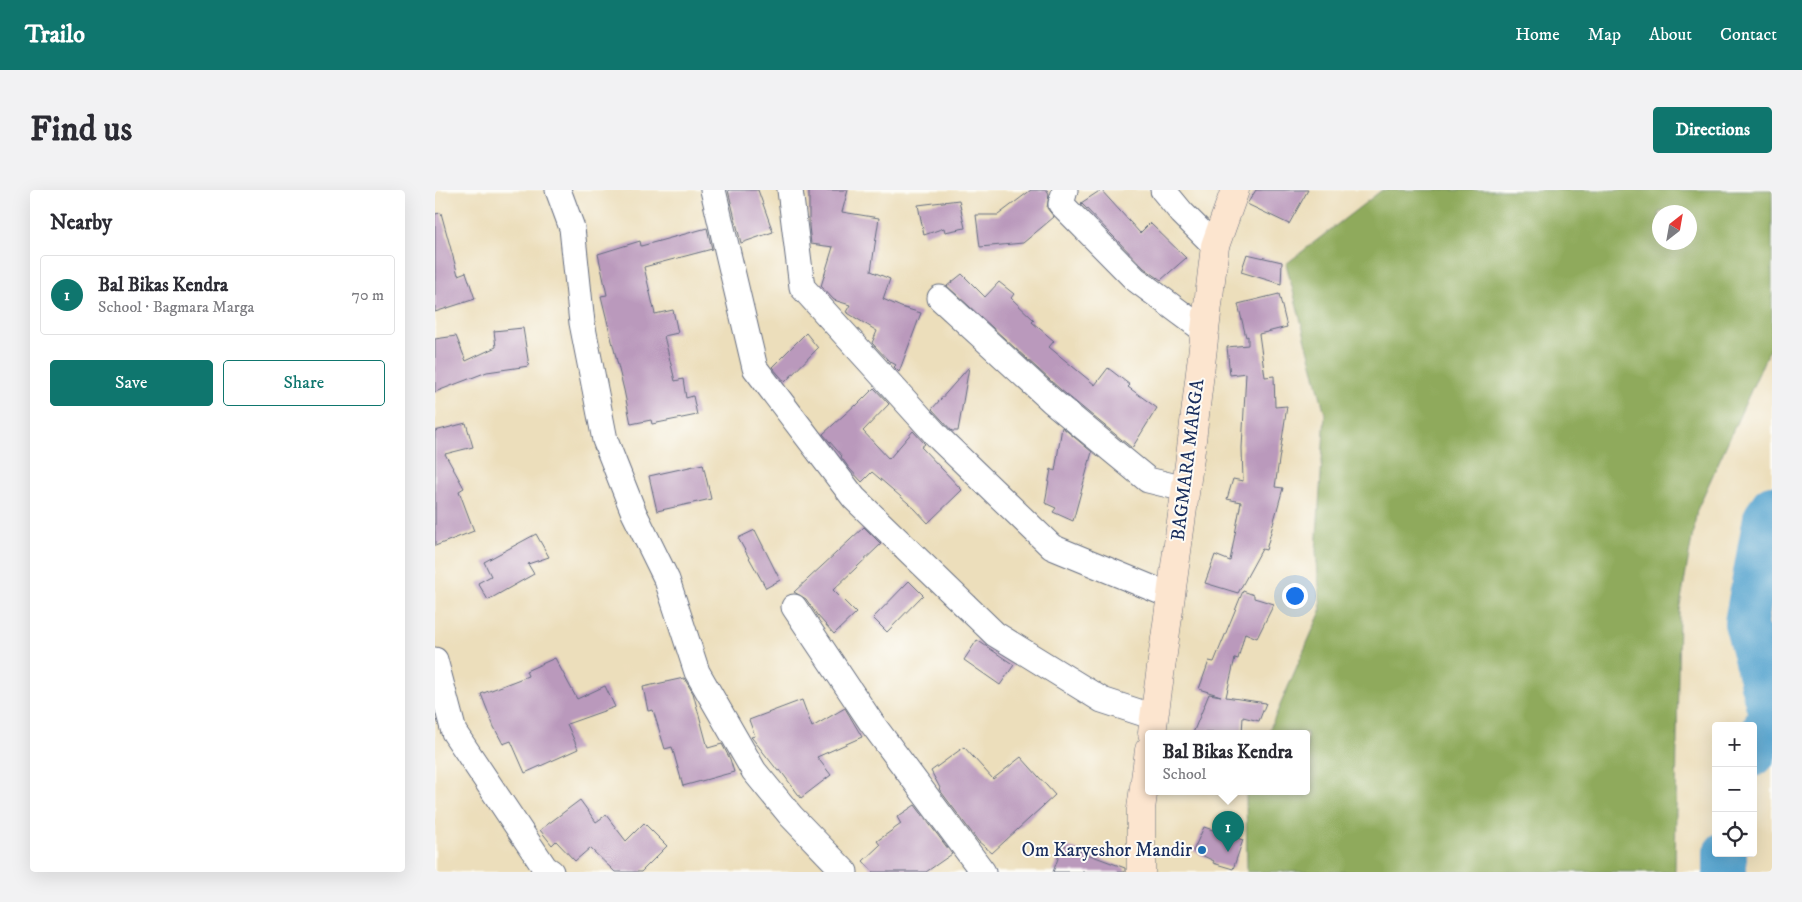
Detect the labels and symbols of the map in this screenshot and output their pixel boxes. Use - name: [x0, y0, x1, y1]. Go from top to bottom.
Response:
- north arrow: [1652, 205, 1697, 250]
- street label: BAGMARA MARGA: [1167, 377, 1209, 542]
- your location: [1282, 583, 1308, 609]
- pin: 1: [1212, 811, 1244, 852]
- place label: Om Karyeshor Mandir: [1021, 839, 1192, 862]
- marker: Om Karyeshor Mandir: [1196, 844, 1208, 856]

